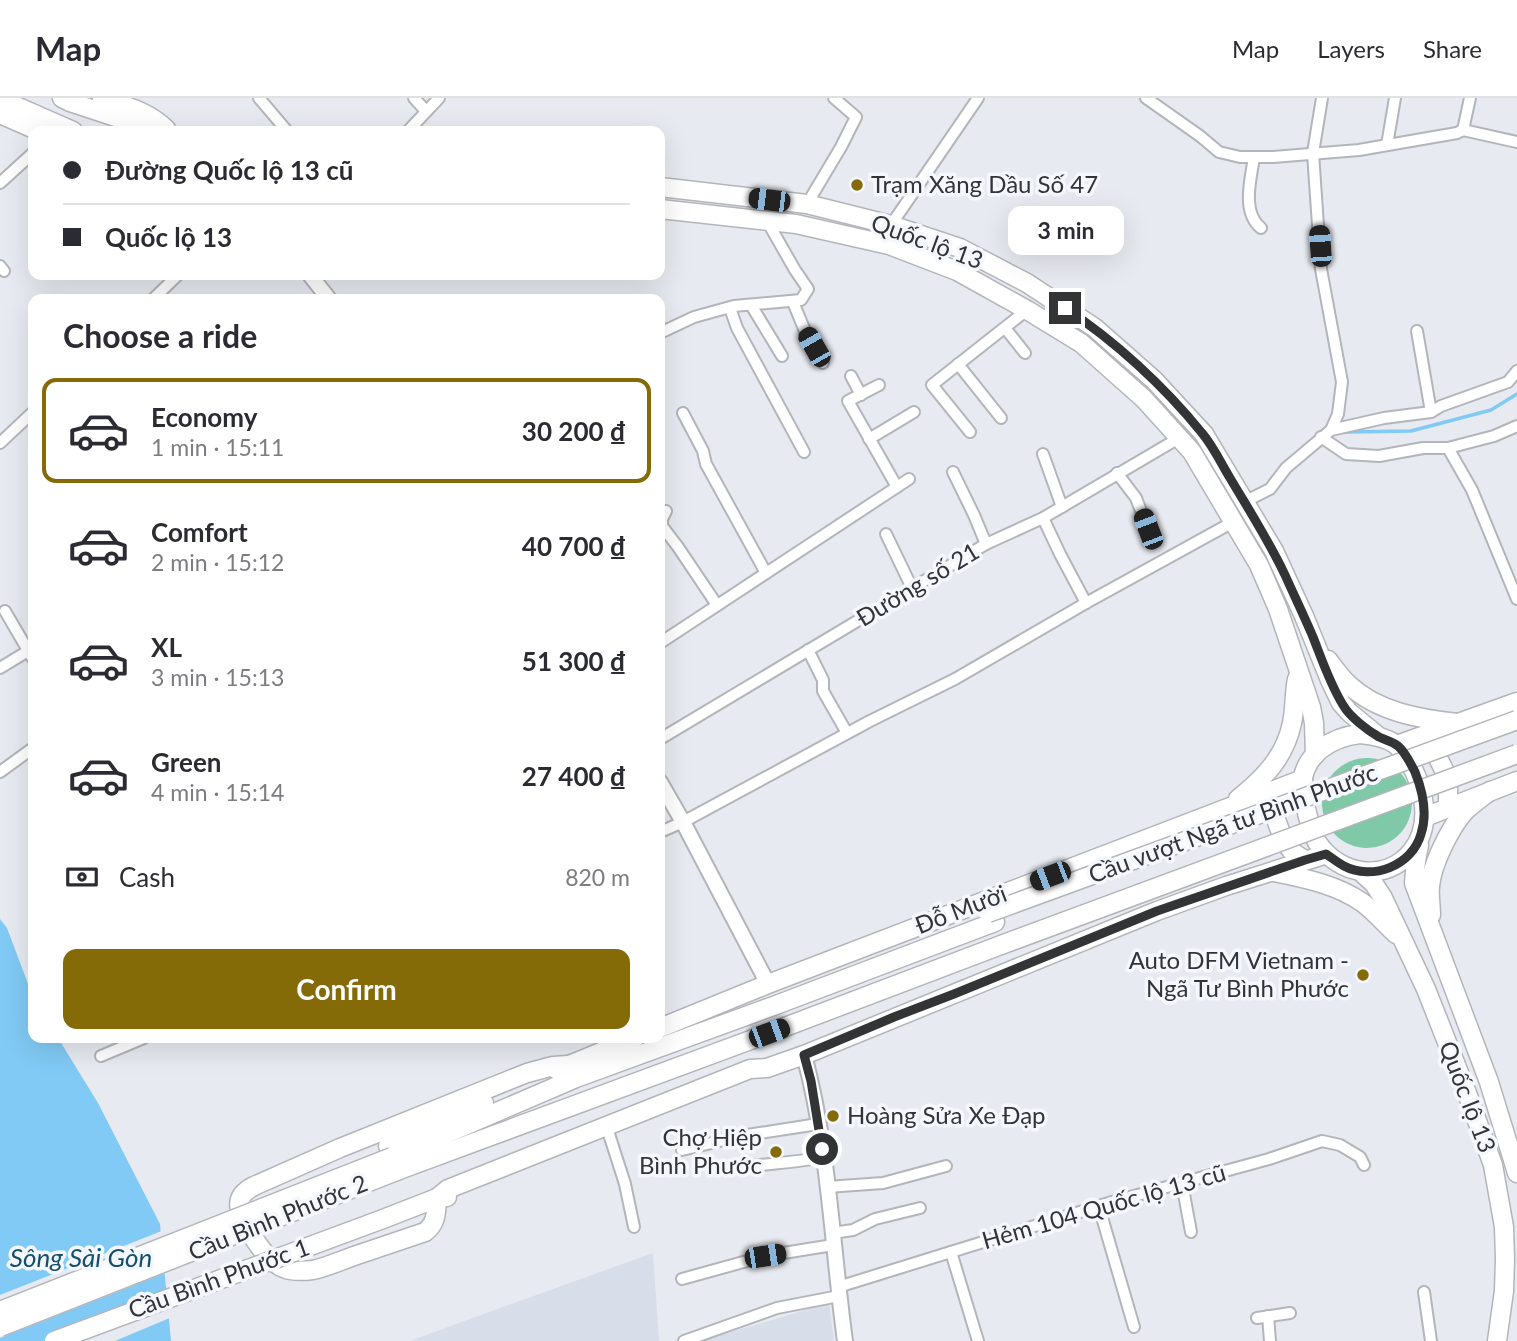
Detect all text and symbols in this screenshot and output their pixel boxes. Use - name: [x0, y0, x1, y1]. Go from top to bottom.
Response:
- text: Map: [35, 28, 101, 68]
- text: Map: [1232, 34, 1279, 63]
- text: Layers: [1317, 34, 1385, 63]
- text: Share: [1423, 34, 1482, 63]
- text: Đường Quốc lộ 13 cũ: [105, 154, 353, 186]
- place label: Trạm Xăng Dầu Số 47: [871, 169, 1098, 198]
- marker: Trạm Xăng Dầu Số 47: [849, 177, 865, 193]
- car: [747, 187, 792, 213]
- callout: 3 min: [1007, 206, 1123, 256]
- street label: Quốc lộ 13: [868, 207, 987, 274]
- text: 3 min: [1037, 216, 1095, 244]
- text: Quốc lộ 13: [105, 221, 232, 253]
- car: [1309, 224, 1332, 268]
- route end: [1049, 292, 1081, 324]
- text: Choose a ride: [63, 316, 257, 355]
- car: [795, 324, 834, 370]
- icon: car: [67, 399, 130, 462]
- text: Economy: [151, 401, 257, 433]
- text: 30 200 ₫: [522, 415, 626, 447]
- text: 1 min · 15:11: [151, 433, 284, 461]
- car: [1131, 506, 1166, 552]
- icon: car: [67, 514, 130, 577]
- text: Comfort: [151, 516, 248, 548]
- text: 40 700 ₫: [522, 530, 626, 562]
- street label: Đường số 21: [851, 536, 984, 632]
- text: 2 min · 15:12: [151, 548, 284, 576]
- icon: car: [67, 629, 130, 692]
- text: XL: [151, 631, 182, 663]
- text: 51 300 ₫: [522, 645, 626, 677]
- text: 3 min · 15:13: [151, 663, 284, 691]
- icon: car: [67, 744, 130, 807]
- text: Green: [151, 746, 221, 778]
- street label: Cầu vượt Ngã tư Bình Phước: [1084, 757, 1381, 888]
- text: 27 400 ₫: [522, 760, 626, 792]
- text: 4 min · 15:14: [151, 778, 284, 806]
- icon: cash: [63, 858, 101, 896]
- car: [1027, 859, 1074, 893]
- text: Cash: [119, 861, 175, 893]
- text: 820 m: [565, 863, 630, 891]
- street label: Đỗ Mười: [911, 878, 1010, 939]
- place label: Auto DFM Vietnam - Ngã Tư Bình Phước: [1129, 945, 1349, 1002]
- button: Confirm: [63, 949, 630, 1029]
- marker: Auto DFM Vietnam - Ngã Tư Bình Phước: [1355, 967, 1371, 983]
- car: [746, 1016, 793, 1050]
- street label: Quốc lộ 13: [1434, 1037, 1503, 1156]
- place label: Hoàng Sửa Xe Đạp: [847, 1100, 1046, 1129]
- marker: Hoàng Sửa Xe Đạp: [825, 1108, 841, 1124]
- place label: Chợ Hiệp Bình Phước: [639, 1122, 762, 1179]
- route start: [806, 1133, 838, 1165]
- marker: Chợ Hiệp Bình Phước: [768, 1144, 784, 1160]
- street label: Hẻm 104 Quốc lộ 13 cũ: [978, 1157, 1229, 1254]
- street label: Cầu Bình Phước 2: [184, 1167, 371, 1266]
- street label: Cầu Bình Phước 1: [124, 1231, 313, 1324]
- water label: Sông Sài Gòn: [10, 1241, 152, 1273]
- car: [743, 1242, 788, 1270]

